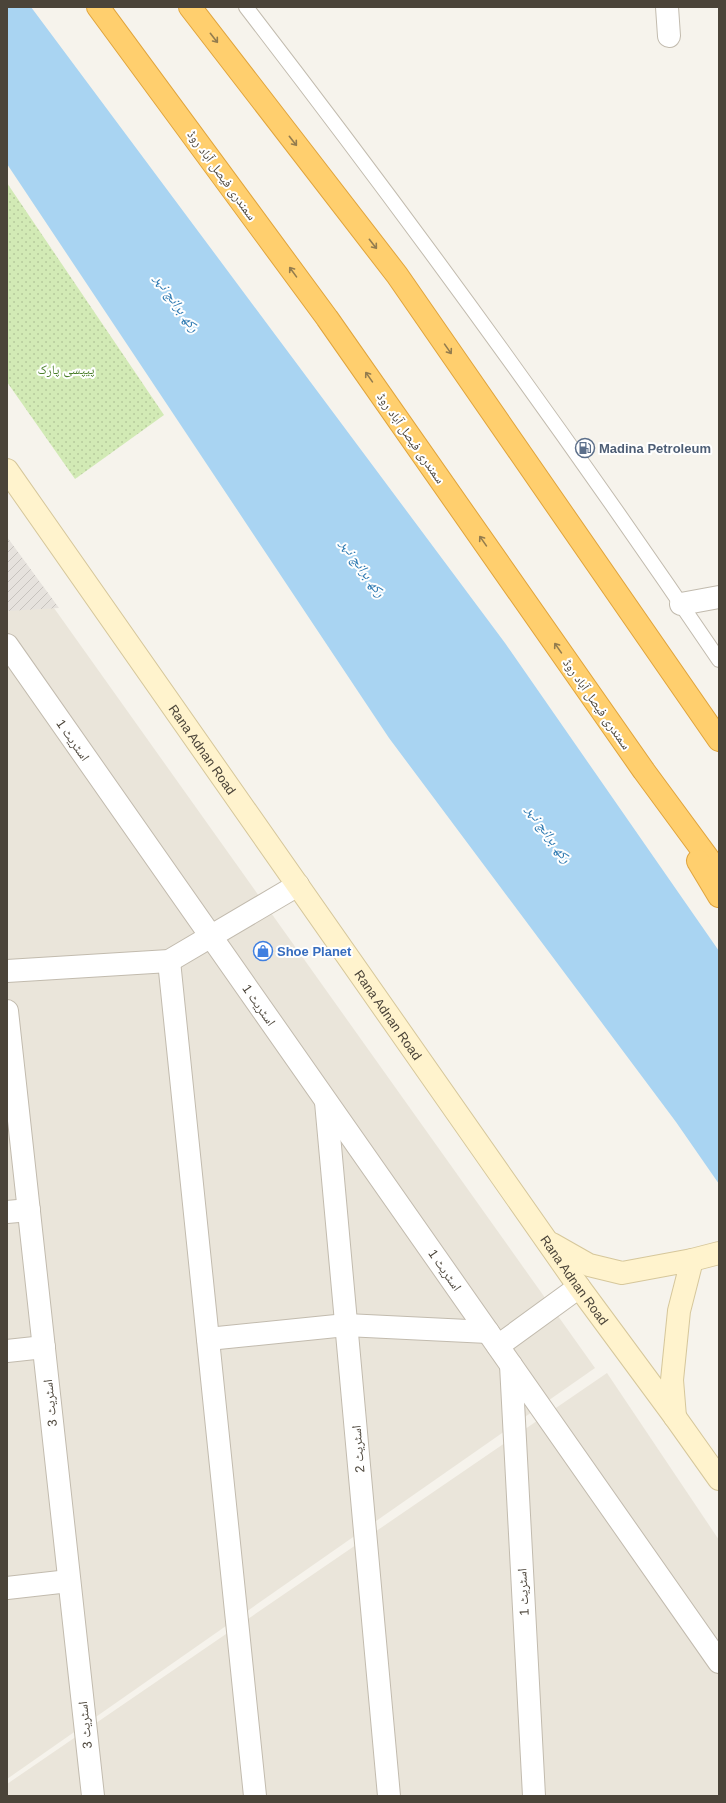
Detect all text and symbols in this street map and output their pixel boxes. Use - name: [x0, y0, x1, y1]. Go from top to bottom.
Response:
- one-way arrow: [210, 32, 218, 43]
- street label: سمندری فیصل آباد روڈ: [184, 127, 260, 223]
- one-way arrow: [289, 135, 297, 146]
- one-way arrow: [368, 238, 377, 249]
- one-way arrow: [289, 266, 297, 277]
- water label: رکھ برانچ نہر: [150, 270, 203, 336]
- one-way arrow: [444, 344, 452, 355]
- park label: پیپسی پارک: [37, 362, 95, 378]
- one-way arrow: [365, 372, 373, 383]
- street label: سمندری فیصل آباد روڈ: [373, 390, 448, 487]
- fuel station icon: Madina Petroleum: [574, 437, 596, 459]
- place label: Madina Petroleum: [599, 441, 711, 456]
- water label: رکھ برانچ نہر: [336, 535, 389, 601]
- one-way arrow: [479, 536, 487, 547]
- one-way arrow: [554, 642, 562, 653]
- street label: سمندری فیصل آباد روڈ: [559, 656, 634, 753]
- street label: Rana Adnan Road: [166, 701, 239, 797]
- street label: اسٹریٹ 1: [52, 716, 93, 764]
- water label: رکھ برانچ نہر: [522, 801, 575, 867]
- shop icon: Shoe Planet: [252, 940, 274, 962]
- place label: Shoe Planet: [277, 944, 352, 959]
- street label: Rana Adnan Road: [352, 967, 425, 1063]
- street label: اسٹریٹ 1: [238, 981, 279, 1029]
- street label: Rana Adnan Road: [538, 1232, 612, 1328]
- street label: اسٹریٹ 1: [424, 1246, 465, 1294]
- street label: اسٹریٹ 3: [40, 1378, 61, 1427]
- street label: اسٹریٹ 2: [348, 1425, 369, 1473]
- street label: اسٹریٹ 1: [514, 1568, 533, 1616]
- street label: اسٹریٹ 3: [75, 1700, 96, 1749]

